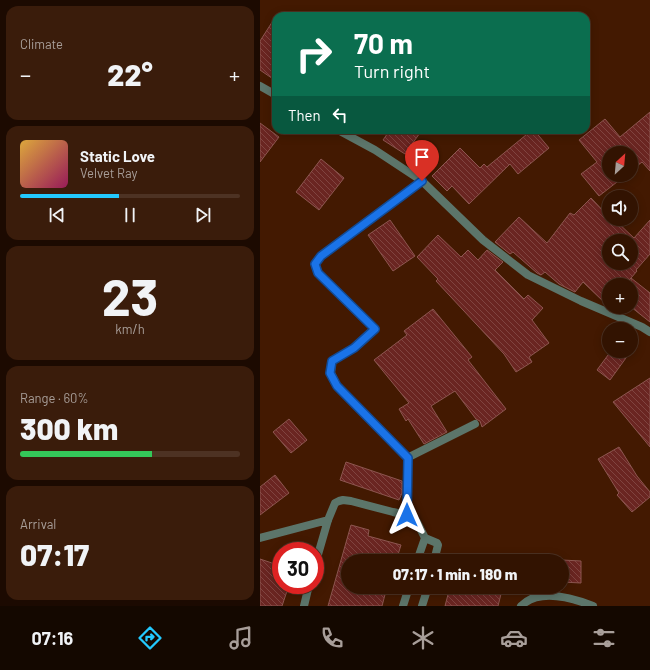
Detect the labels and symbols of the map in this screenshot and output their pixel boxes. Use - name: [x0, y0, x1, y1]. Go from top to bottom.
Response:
- pin: [405, 140, 439, 181]
- north arrow: [602, 146, 638, 182]
- position arrow: [386, 494, 428, 536]
- speed limit sign: 30: [272, 542, 324, 594]

